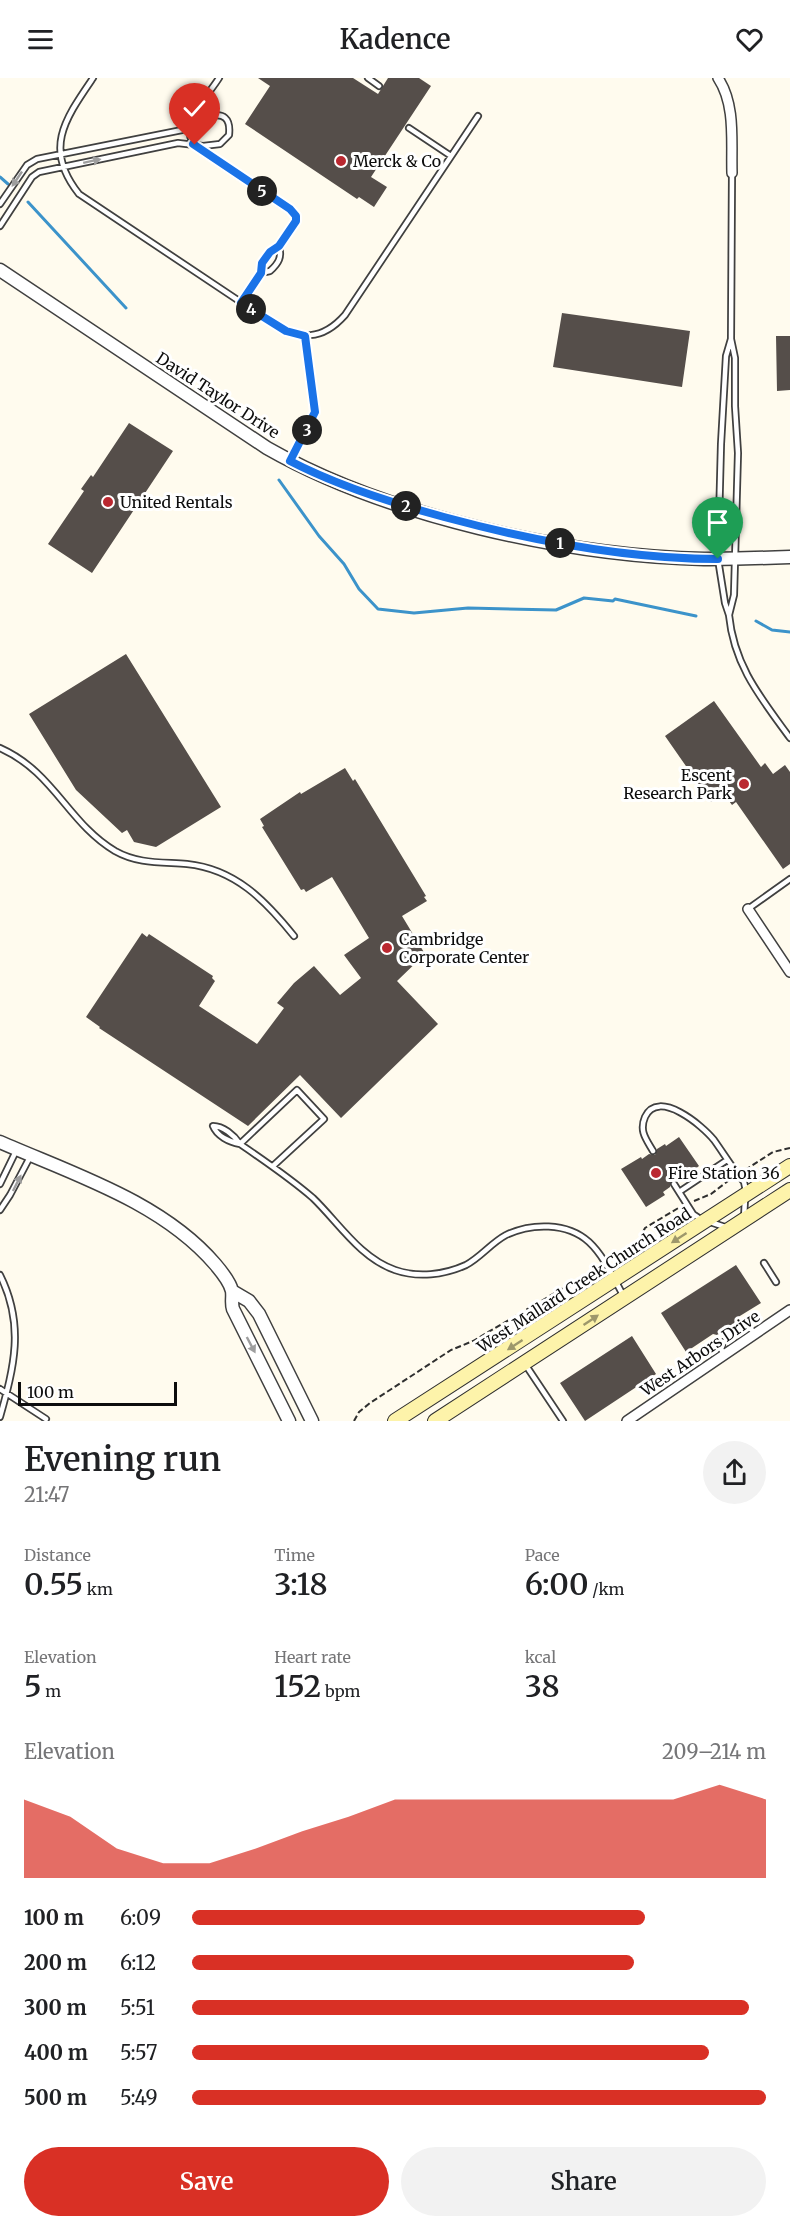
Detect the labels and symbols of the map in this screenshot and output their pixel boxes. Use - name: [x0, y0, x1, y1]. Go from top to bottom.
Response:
- pin: [169, 83, 220, 145]
- place label: Merck & Co: [353, 151, 441, 171]
- marker: Merck & Co: [334, 154, 348, 168]
- one-way arrow: [83, 156, 102, 165]
- one-way arrow: [11, 171, 23, 187]
- pin: 5: [247, 176, 277, 206]
- pin: 4: [236, 294, 266, 324]
- street label: David Taylor Drive: [153, 348, 283, 442]
- pin: 3: [292, 415, 322, 445]
- pin: 2: [391, 491, 421, 521]
- place label: United Rentals: [120, 492, 233, 512]
- marker: United Rentals: [101, 495, 115, 509]
- pin: [692, 497, 743, 559]
- pin: 1: [545, 528, 575, 558]
- place label: Escent Research Park: [623, 765, 733, 803]
- marker: Escent Research Park: [737, 777, 751, 791]
- place label: Cambridge Corporate Center: [399, 929, 529, 967]
- marker: Cambridge Corporate Center: [380, 941, 394, 955]
- place label: Fire Station 36: [668, 1163, 780, 1183]
- marker: Fire Station 36: [649, 1166, 663, 1180]
- one-way arrow: [12, 1175, 21, 1192]
- street label: West Mallard Creek Church Road: [472, 1203, 695, 1357]
- one-way arrow: [671, 1233, 687, 1244]
- street label: West Arbors Drive: [636, 1306, 763, 1401]
- one-way arrow: [583, 1315, 599, 1326]
- one-way arrow: [246, 1337, 255, 1354]
- one-way arrow: [508, 1339, 524, 1351]
- scale bar: [18, 1379, 177, 1406]

